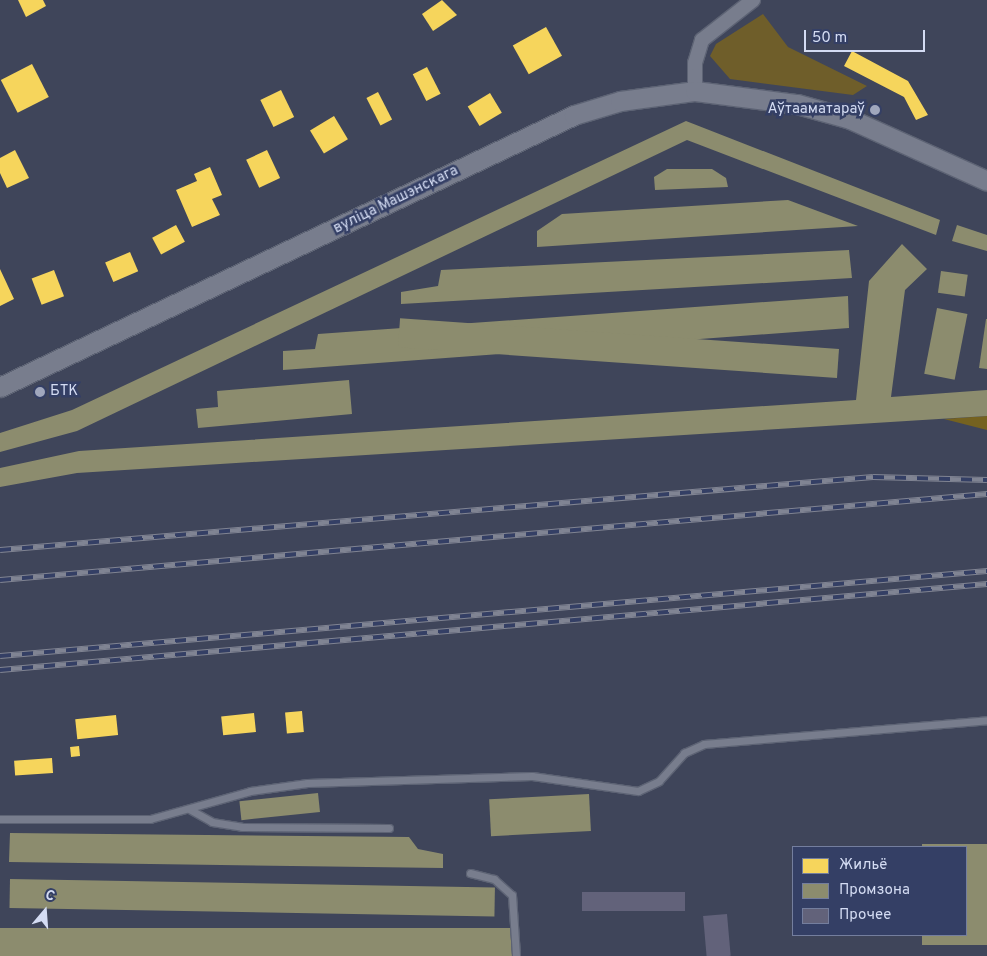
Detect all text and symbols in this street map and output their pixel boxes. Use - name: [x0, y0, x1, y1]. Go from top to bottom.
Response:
- scale bar: [807, 20, 928, 52]
- text: 50 m: [812, 29, 847, 48]
- place label: Аўтааматараў: [767, 101, 865, 119]
- marker: Аўтааматараў: [869, 104, 881, 116]
- street label: вуліца Машэнскага: [331, 162, 461, 238]
- place label: БТК: [50, 383, 78, 401]
- marker: БТК: [34, 386, 46, 398]
- legend: [792, 846, 967, 936]
- text: Жильё: [839, 856, 887, 875]
- text: Промзона: [839, 881, 910, 900]
- north arrow: [20, 886, 70, 936]
- text: С: [43, 887, 57, 906]
- text: Прочее: [839, 906, 891, 925]

